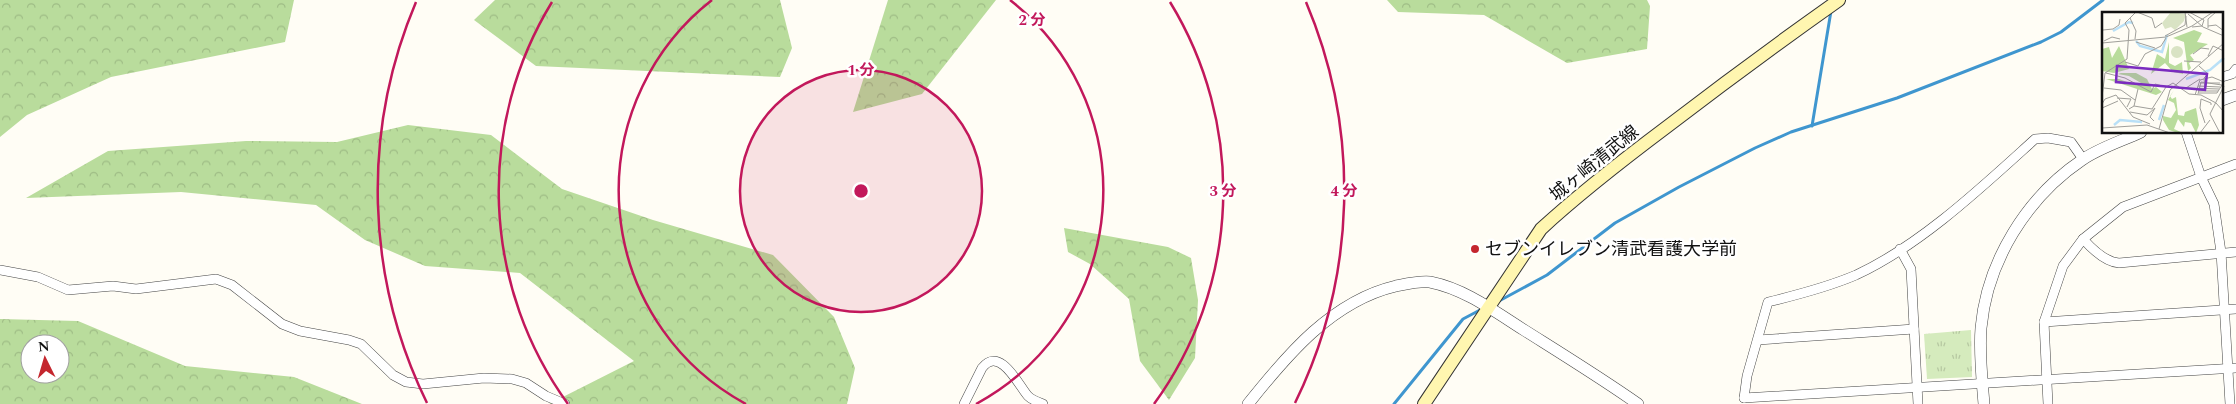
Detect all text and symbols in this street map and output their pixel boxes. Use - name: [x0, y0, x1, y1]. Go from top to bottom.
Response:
- text: 2 分: [1018, 9, 1046, 32]
- inset map: [2102, 12, 2224, 134]
- text: 1 分: [847, 59, 875, 82]
- street label: 城ヶ崎清武線: [1544, 119, 1645, 208]
- text: 3 分: [1209, 180, 1237, 203]
- text: 4 分: [1330, 180, 1358, 203]
- centre of rings: [852, 182, 870, 200]
- place label: セブンイレブン清武看護大学前: [1485, 236, 1737, 263]
- marker: セブンイレブン清武看護大学前: [1469, 243, 1481, 255]
- north arrow: [20, 334, 70, 384]
- text: N: [37, 336, 51, 358]

